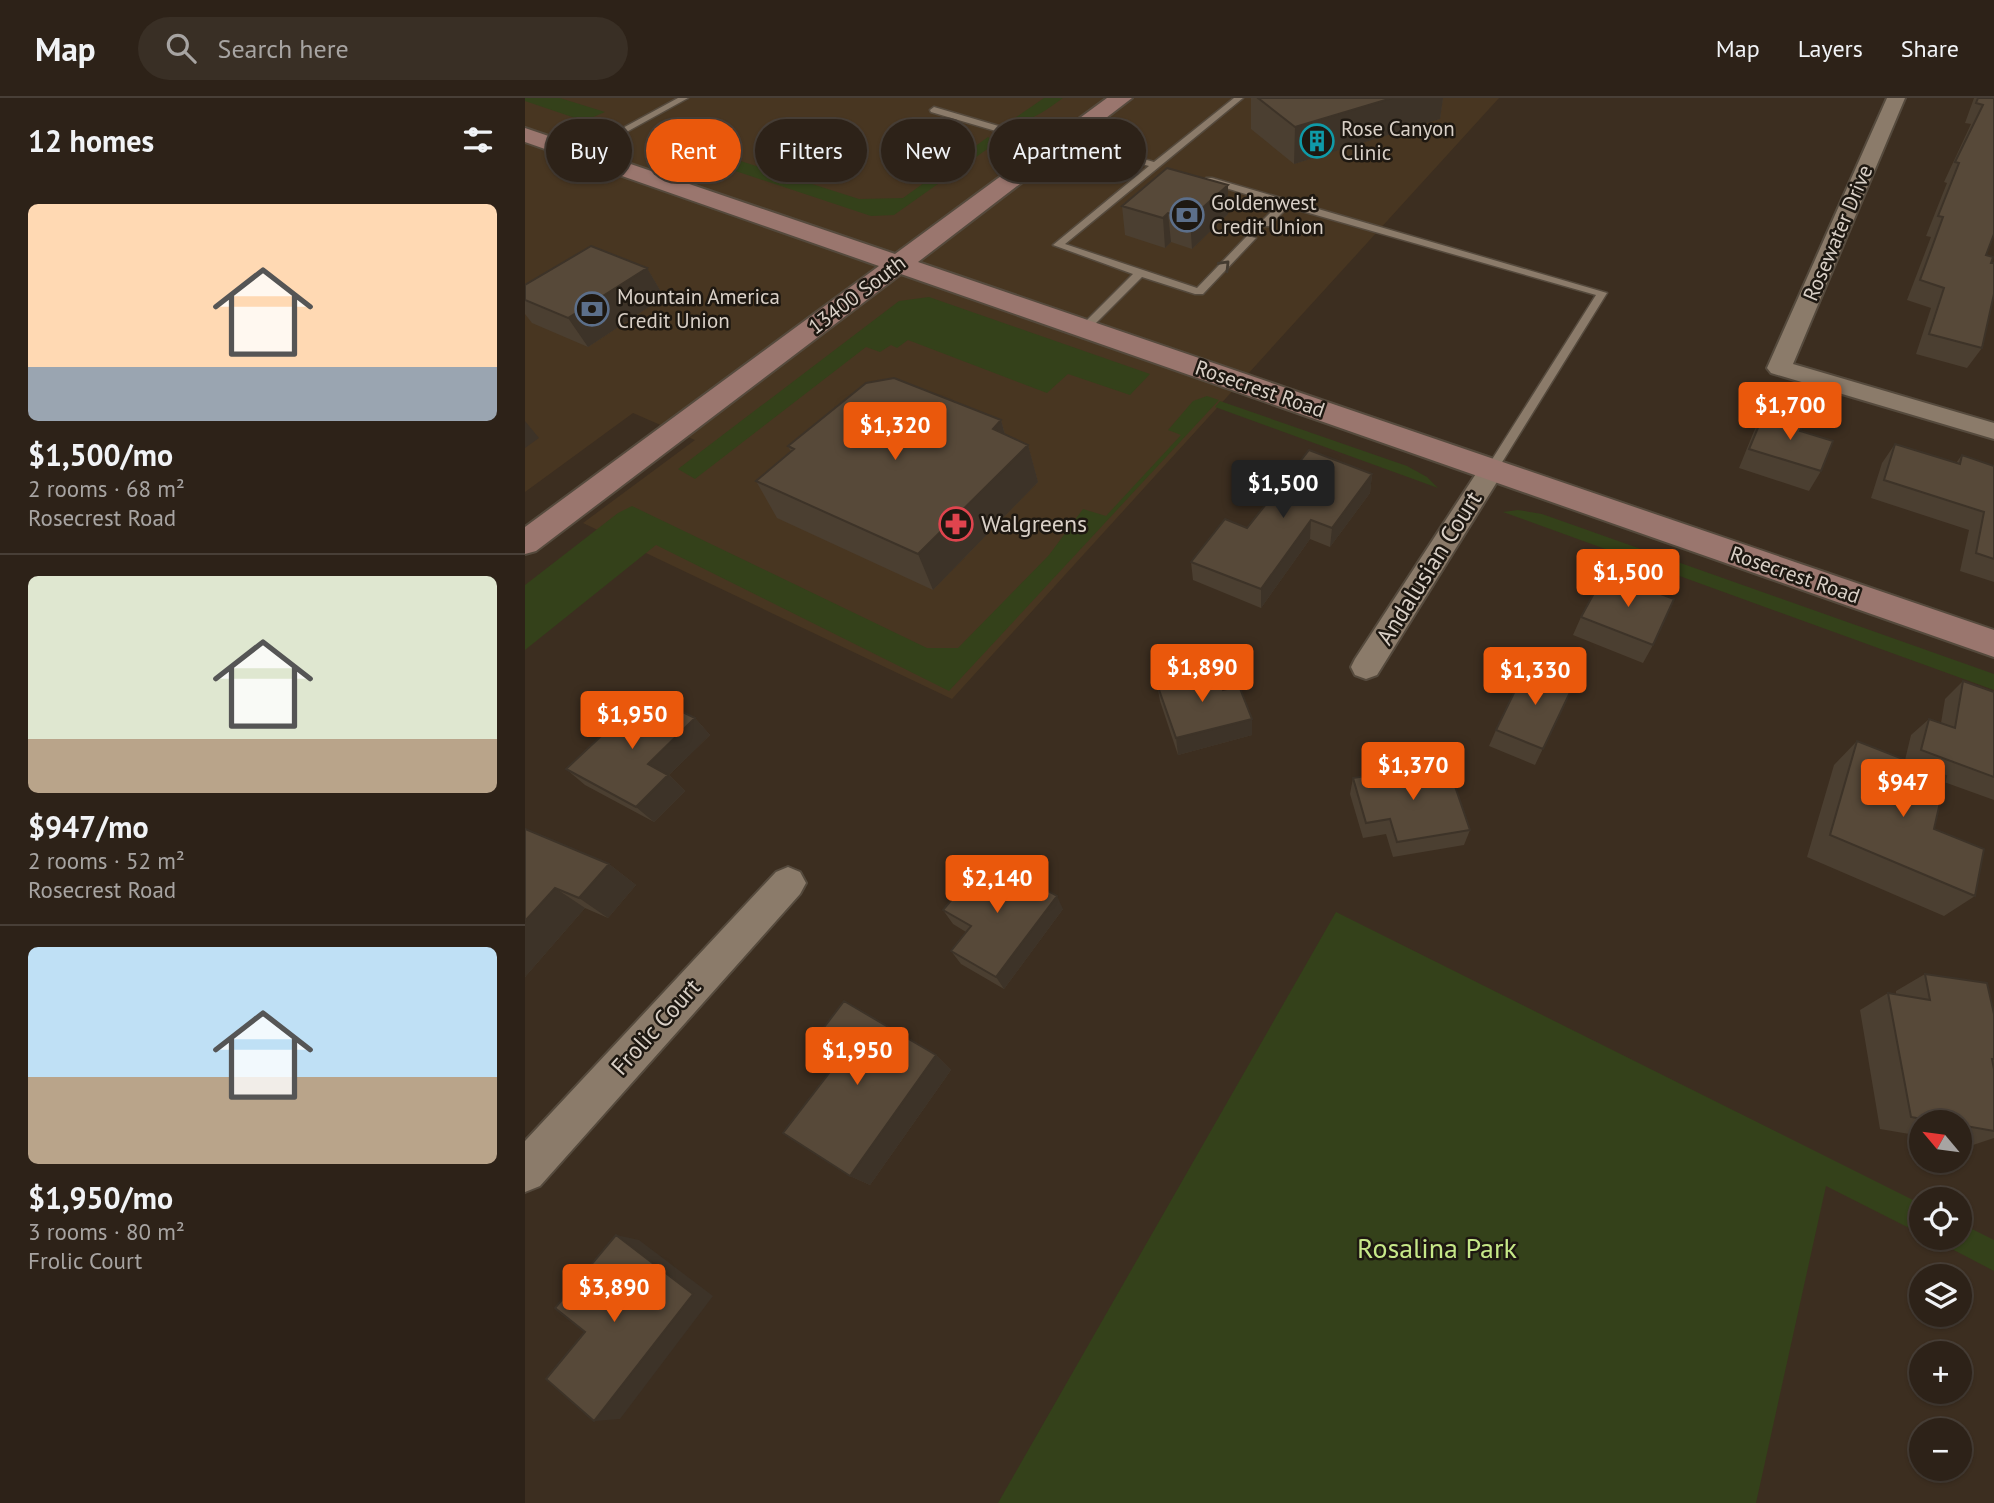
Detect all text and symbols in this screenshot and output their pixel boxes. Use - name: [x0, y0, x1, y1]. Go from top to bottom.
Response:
- search box: [138, 17, 628, 80]
- text: Map: [35, 27, 96, 70]
- icon: search: [162, 29, 200, 67]
- text: Search here: [218, 32, 349, 65]
- text: Map: [1716, 33, 1760, 64]
- text: Layers: [1798, 33, 1863, 64]
- text: Share: [1901, 33, 1959, 64]
- place label: Rose Canyon Clinic: [1341, 115, 1455, 166]
- chip: Buy: [546, 119, 632, 182]
- chip: Rent: [646, 119, 741, 182]
- chip: Filters: [755, 119, 867, 182]
- chip: New: [881, 119, 975, 182]
- chip: Apartment: [989, 119, 1146, 182]
- text: 12 homes: [28, 121, 154, 160]
- icon: filters: [459, 121, 497, 159]
- building icon: Rose Canyon Clinic: [1298, 122, 1336, 160]
- street label: Rosewater Drive: [1797, 161, 1878, 305]
- place label: Goldenwest Credit Union: [1211, 189, 1324, 240]
- bank icon: Goldenwest Credit Union: [1168, 196, 1206, 234]
- icon: home: [200, 249, 326, 375]
- street label: 13400 South: [803, 249, 911, 340]
- one-way arrow: [1216, 260, 1229, 273]
- place label: Mountain America Credit Union: [617, 283, 780, 334]
- bank icon: Mountain America Credit Union: [573, 290, 611, 328]
- street label: Rosecrest Road: [1192, 354, 1329, 423]
- pin: $1,700: [1733, 382, 1847, 442]
- text: $1,700: [1754, 390, 1826, 419]
- pin: $1,320: [838, 402, 952, 462]
- text: $1,320: [859, 410, 931, 439]
- text: $1,500/mo: [28, 435, 173, 474]
- pin: $1,500: [1226, 460, 1340, 520]
- text: $1,500: [1247, 468, 1319, 497]
- text: 2 rooms · 68 m²: [28, 474, 185, 503]
- street label: Andalusian Court: [1369, 485, 1488, 650]
- text: Rosecrest Road: [28, 503, 176, 532]
- pharmacy icon: Walgreens: [937, 505, 975, 543]
- place label: Walgreens: [981, 508, 1087, 539]
- street label: Rosecrest Road: [1727, 540, 1864, 609]
- pin: $1,500: [1571, 550, 1685, 609]
- text: $1,500: [1592, 557, 1664, 586]
- icon: home: [200, 621, 326, 747]
- pin: $1,890: [1145, 644, 1259, 704]
- pin: $1,330: [1478, 648, 1592, 707]
- text: $1,890: [1166, 652, 1238, 681]
- text: $1,330: [1499, 655, 1571, 684]
- pin: $1,950: [575, 692, 689, 751]
- text: $1,950: [596, 699, 668, 728]
- pin: $1,370: [1356, 742, 1470, 802]
- text: $1,370: [1377, 750, 1449, 779]
- pin: $947: [1862, 760, 1944, 819]
- text: $947: [1877, 767, 1929, 796]
- text: $947/mo: [28, 807, 149, 846]
- text: 2 rooms · 52 m²: [28, 846, 185, 875]
- pin: $2,140: [940, 856, 1054, 915]
- text: $2,140: [961, 863, 1033, 892]
- text: Rosecrest Road: [28, 875, 176, 904]
- street label: Frolic Court: [604, 972, 707, 1081]
- icon: home: [200, 992, 326, 1118]
- pin: $1,950: [800, 1028, 914, 1087]
- text: $1,950: [821, 1035, 893, 1064]
- north arrow: [1909, 1110, 1972, 1172]
- map controls: [1909, 1110, 1972, 1481]
- text: $1,950/mo: [28, 1178, 173, 1217]
- button: locate: [1909, 1187, 1972, 1250]
- text: 3 rooms · 80 m²: [28, 1217, 185, 1246]
- park label: Rosalina Park: [1357, 1229, 1518, 1266]
- text: Frolic Court: [28, 1246, 142, 1275]
- pin: $3,890: [557, 1264, 671, 1324]
- button: layers: [1909, 1264, 1972, 1327]
- text: $3,890: [578, 1272, 650, 1301]
- button: +: [1909, 1341, 1972, 1404]
- button: −: [1909, 1418, 1972, 1481]

